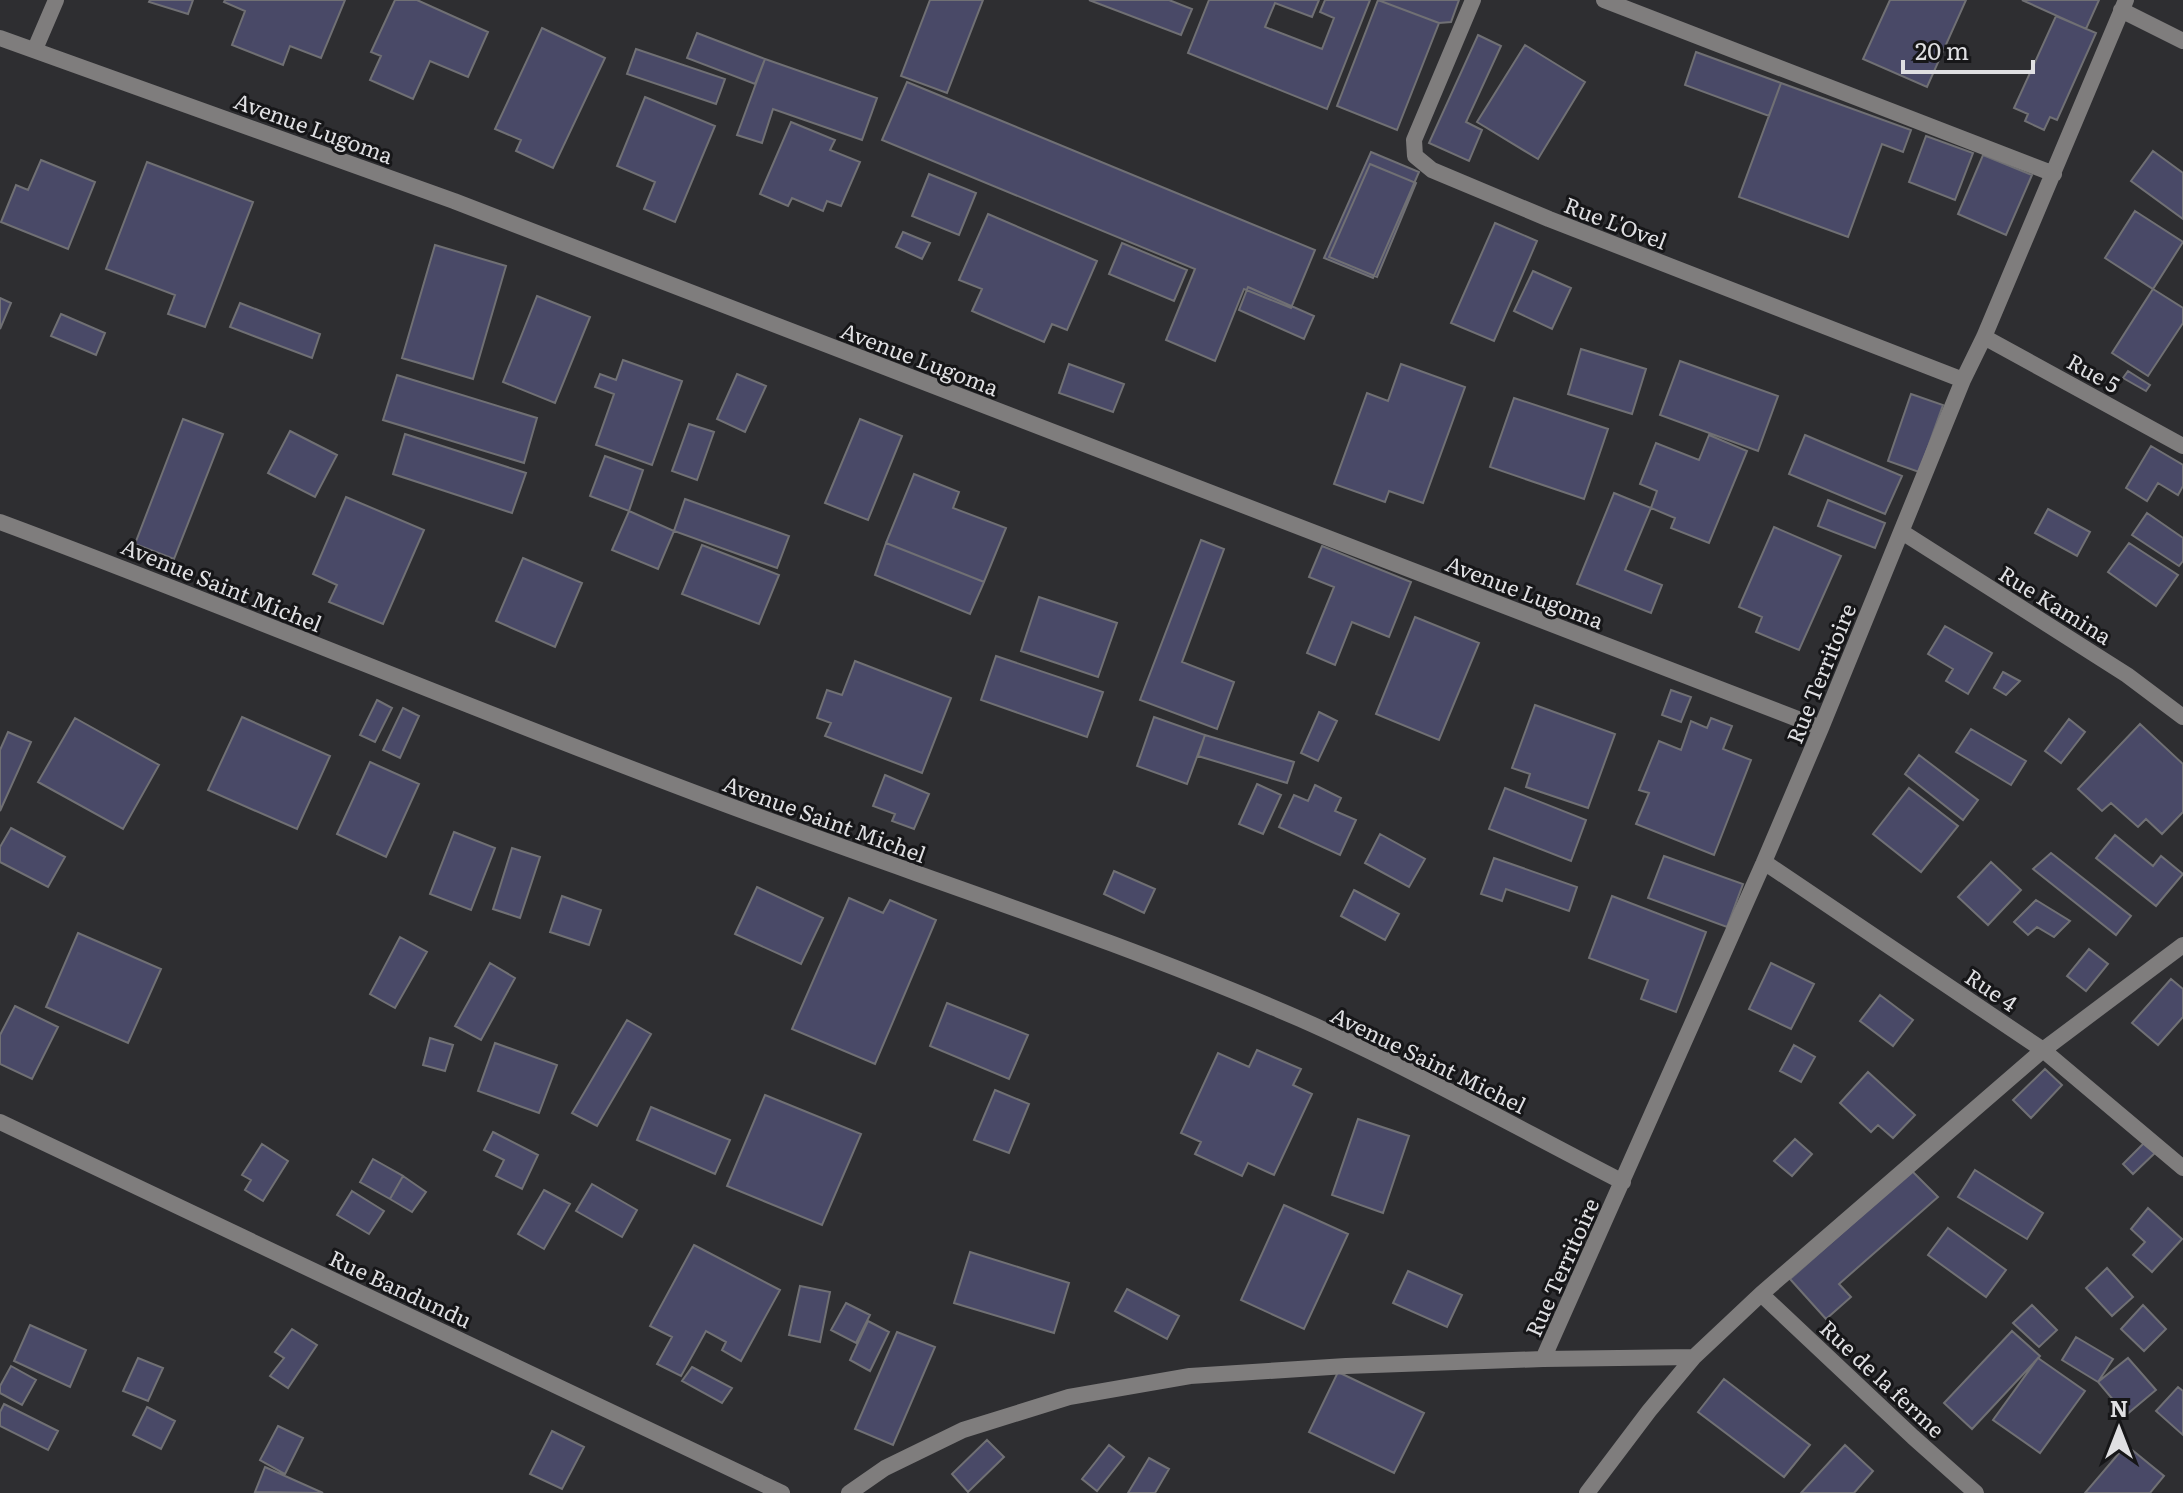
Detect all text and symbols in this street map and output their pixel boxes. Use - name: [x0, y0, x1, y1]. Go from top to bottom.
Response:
- scale bar: [1903, 24, 2033, 74]
- text: 20 m: [1915, 32, 1969, 67]
- street label: Avenue Lugoma: [230, 83, 398, 171]
- street label: Rue L'Ovel: [1560, 187, 1672, 257]
- street label: Avenue Lugoma: [836, 313, 1004, 403]
- street label: Rue 5: [2062, 344, 2126, 400]
- street label: Avenue Saint Michel: [117, 529, 327, 639]
- street label: Avenue Lugoma: [1441, 546, 1609, 636]
- street label: Rue Kamina: [1993, 556, 2119, 652]
- street label: Rue Territoire: [1777, 598, 1863, 748]
- street label: Avenue Saint Michel: [719, 766, 931, 870]
- street label: Rue 4: [1959, 959, 2025, 1019]
- street label: Avenue Saint Michel: [1326, 997, 1532, 1121]
- street label: Rue Territoire: [1516, 1192, 1606, 1342]
- street label: Rue Bandundu: [324, 1241, 478, 1335]
- street label: Rue de la ferme: [1813, 1311, 1953, 1445]
- north arrow: [2079, 1389, 2159, 1469]
- text: N: [2110, 1391, 2128, 1424]

